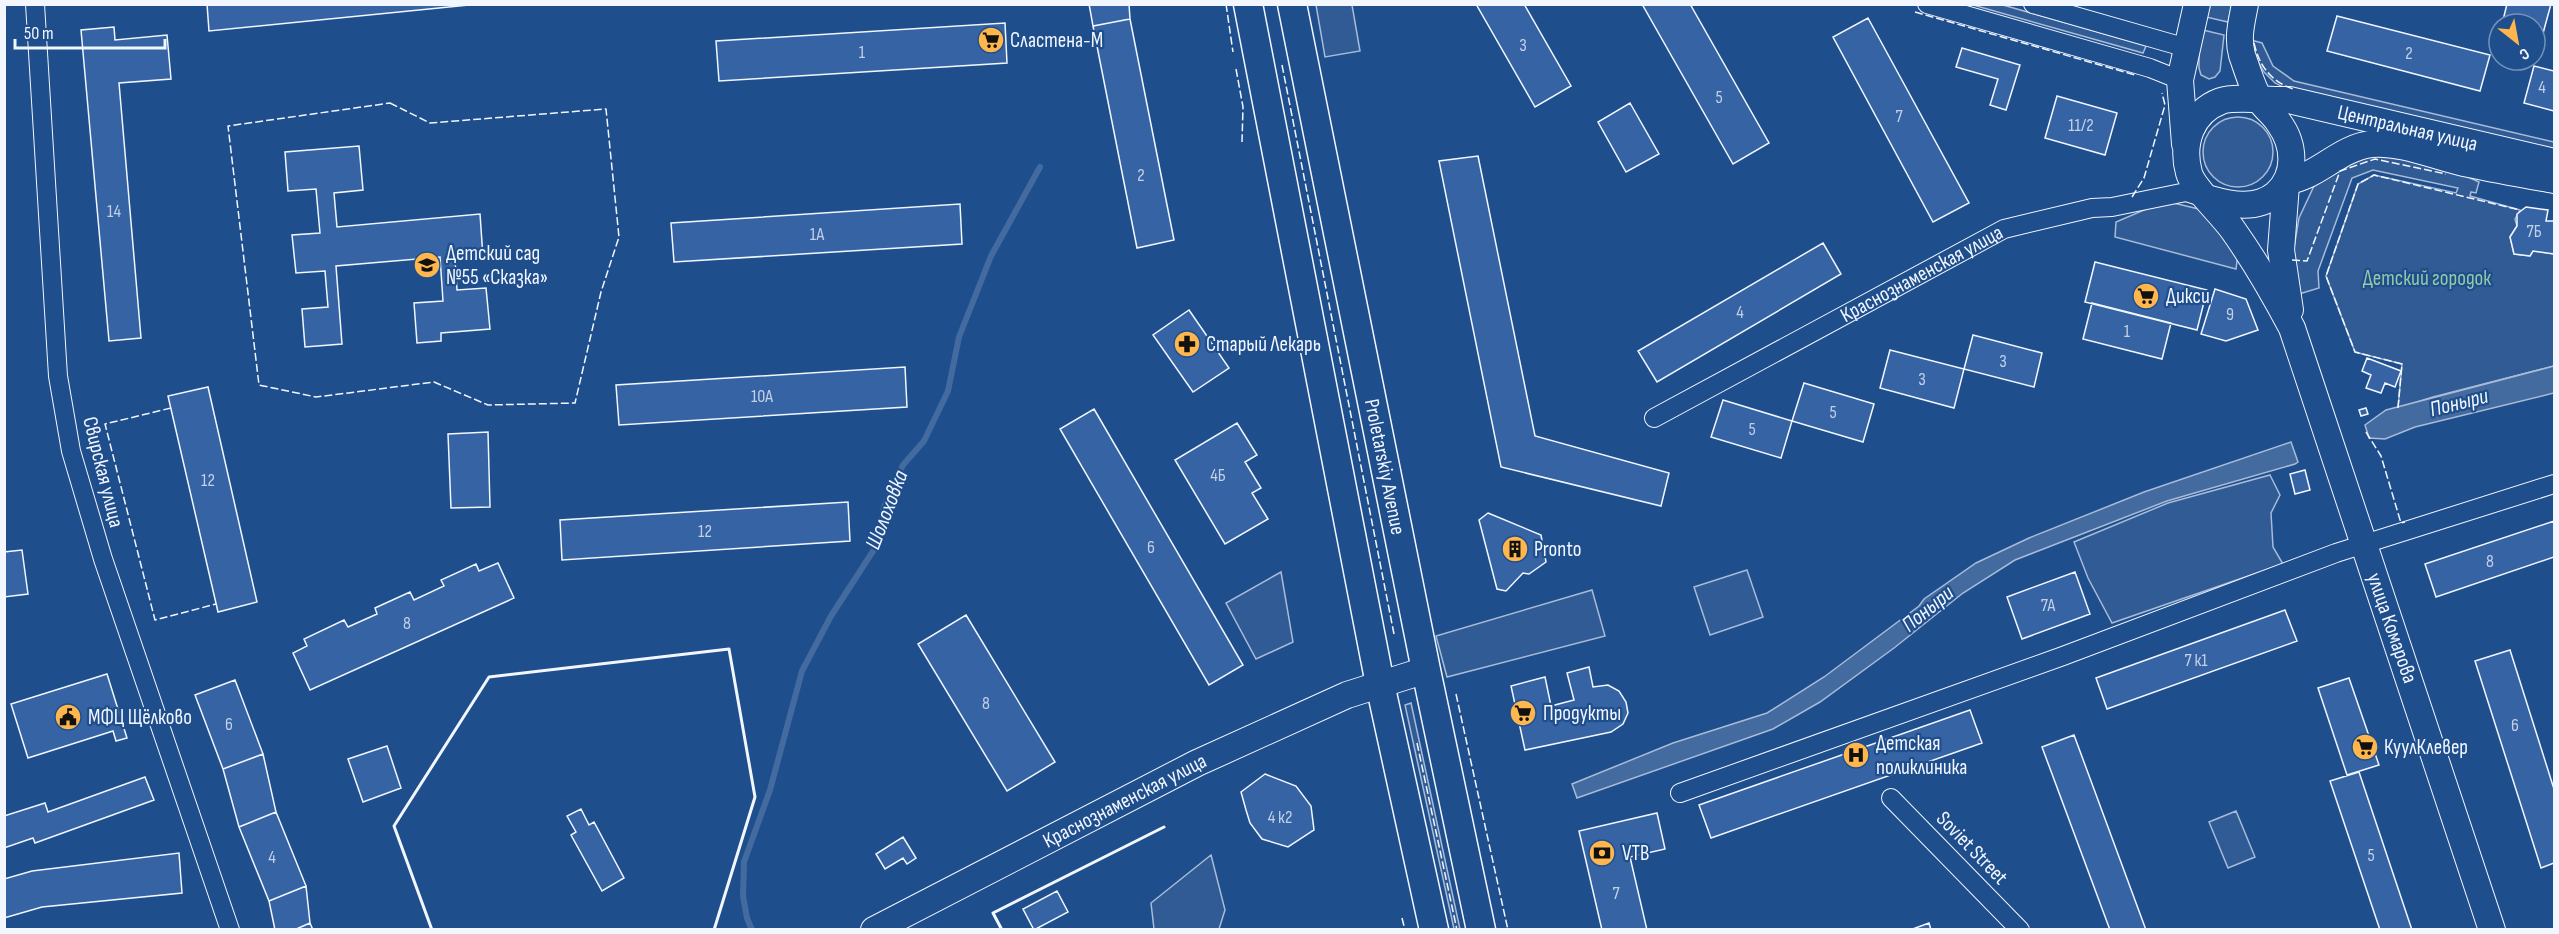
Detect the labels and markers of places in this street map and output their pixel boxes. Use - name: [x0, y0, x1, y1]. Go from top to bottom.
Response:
- supermarket icon: Сластена-М: [976, 25, 1006, 55]
- place label: Сластена-М: [1010, 28, 1103, 53]
- place label: Детский сад №55 «Сказка»: [446, 241, 548, 290]
- school or university icon: Детский сад №55 «Сказка»: [412, 250, 442, 280]
- supermarket icon: Дикси: [2131, 281, 2161, 311]
- place label: Дикси: [2166, 284, 2210, 309]
- pharmacy icon: Старый Лекарь: [1172, 329, 1202, 359]
- place label: Старый Лекарь: [1206, 332, 1321, 357]
- building icon: Pronto: [1500, 534, 1530, 564]
- place label: Pronto: [1534, 537, 1581, 562]
- supermarket icon: Продукты: [1508, 698, 1538, 728]
- place label: Продукты: [1543, 701, 1621, 726]
- public building icon: МФЦ Щёлково: [53, 702, 83, 732]
- place label: МФЦ Щёлково: [88, 705, 192, 730]
- place label: Детская поликлиника: [1876, 731, 1967, 780]
- supermarket icon: КуулКлевер: [2350, 732, 2380, 762]
- place label: КуулКлевер: [2384, 735, 2468, 760]
- hospital icon: Детская поликлиника: [1841, 740, 1871, 770]
- bank icon: VTB: [1587, 838, 1617, 868]
- place label: VTB: [1622, 841, 1649, 866]

